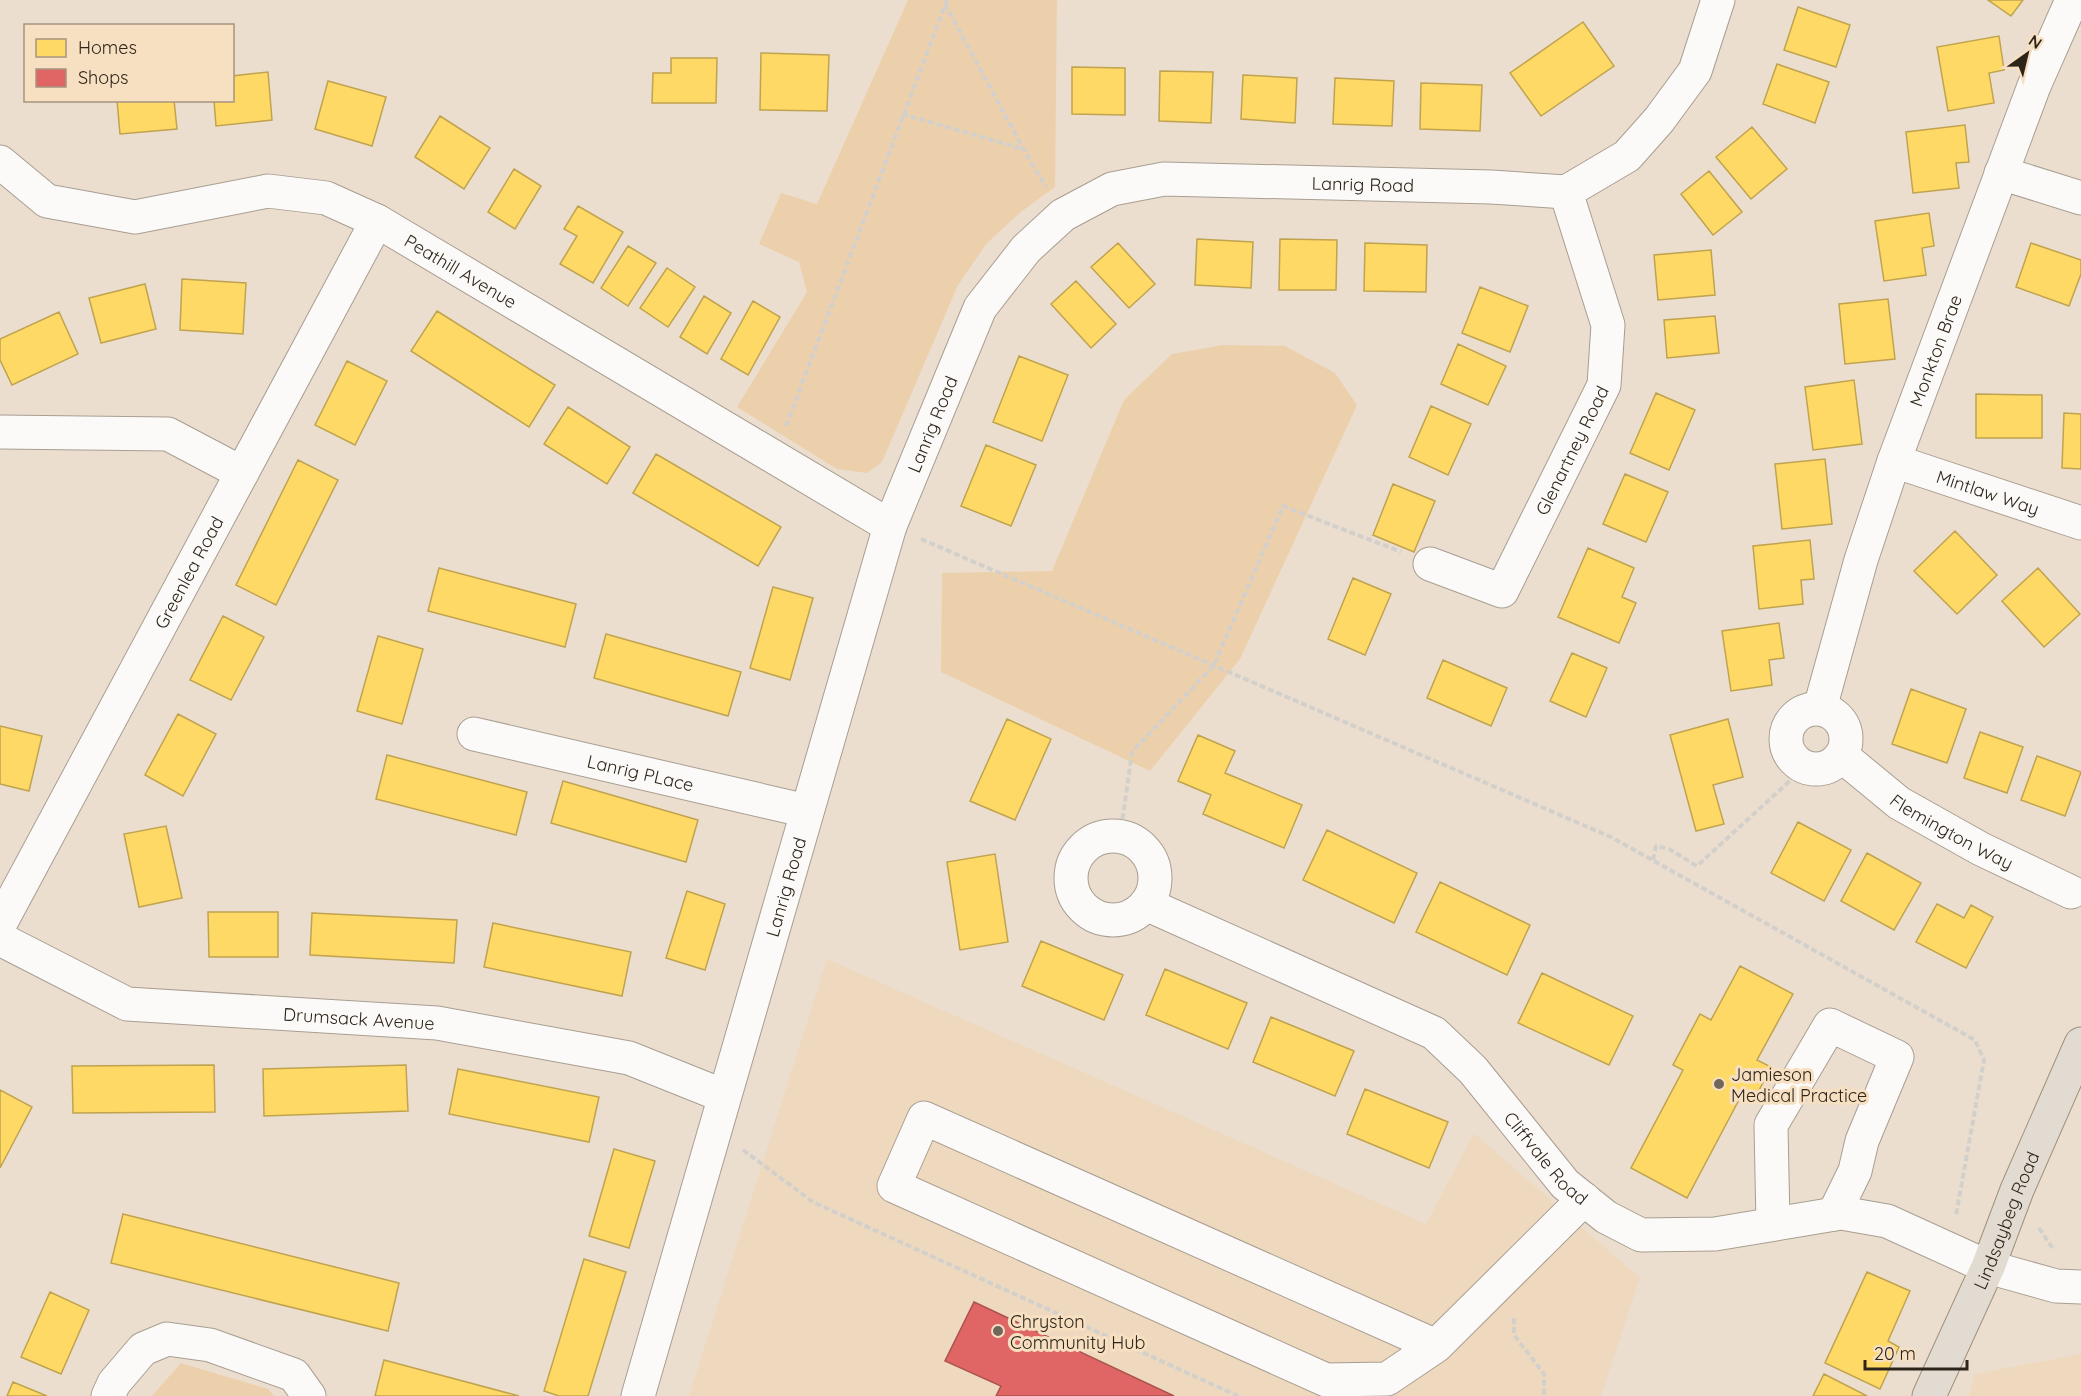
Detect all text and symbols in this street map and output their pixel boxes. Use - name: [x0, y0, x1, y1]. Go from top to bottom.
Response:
- legend: [24, 24, 234, 102]
- north arrow: [1997, 24, 2057, 84]
- text: N: [2025, 30, 2046, 53]
- text: Homes: [78, 36, 137, 59]
- text: Shops: [78, 66, 129, 89]
- street label: Lanrig Road: [1311, 171, 1414, 197]
- street label: Peathill Avenue: [401, 229, 521, 313]
- street label: Monkton Brae: [1904, 291, 1967, 409]
- street label: Lanrig Road: [902, 372, 962, 476]
- street label: Glenartney Road: [1530, 382, 1613, 519]
- street label: Mintlaw Way: [1934, 464, 2042, 520]
- street label: Greenlea Road: [149, 512, 228, 633]
- street label: Lanrig PLace: [585, 749, 696, 796]
- street label: Flemington Way: [1885, 789, 2017, 874]
- street label: Lanrig Road: [760, 834, 811, 939]
- street label: Drumsack Avenue: [283, 1002, 435, 1034]
- place label: Jamieson Medical Practice: [1731, 1063, 1867, 1107]
- marker: Jamieson Medical Practice: [1712, 1077, 1726, 1091]
- street label: Cliffvale Road: [1499, 1107, 1593, 1210]
- street label: Lindsaybeg Road: [1968, 1148, 2044, 1293]
- place label: Chryston Community Hub: [1010, 1310, 1145, 1354]
- marker: Chryston Community Hub: [991, 1324, 1005, 1338]
- scale bar: [1865, 1333, 1967, 1371]
- text: 20 m: [1874, 1342, 1916, 1365]

